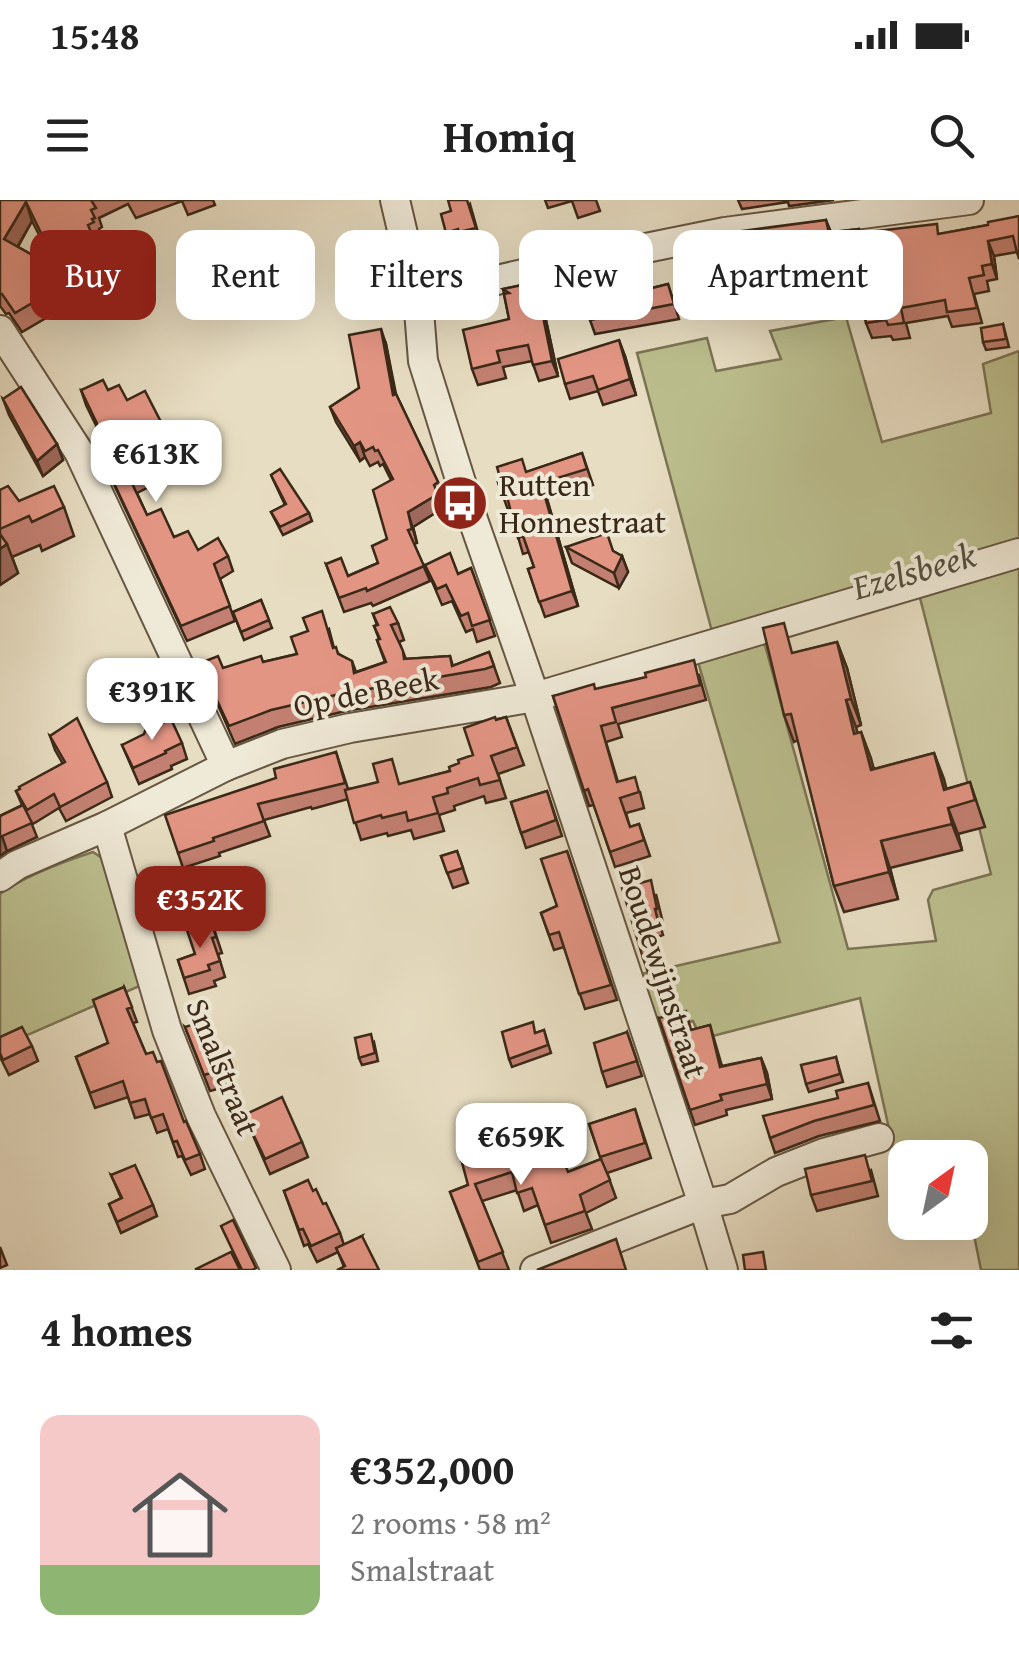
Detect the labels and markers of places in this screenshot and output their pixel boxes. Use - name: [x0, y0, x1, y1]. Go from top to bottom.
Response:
- pin: €613K: [86, 420, 226, 505]
- place label: Rutten Honnestraat: [499, 461, 666, 545]
- bus stop icon: Rutten Honnestraat: [430, 473, 490, 533]
- pin: €391K: [82, 658, 222, 743]
- pin: €352K: [130, 866, 270, 951]
- pin: €659K: [451, 1103, 591, 1188]

